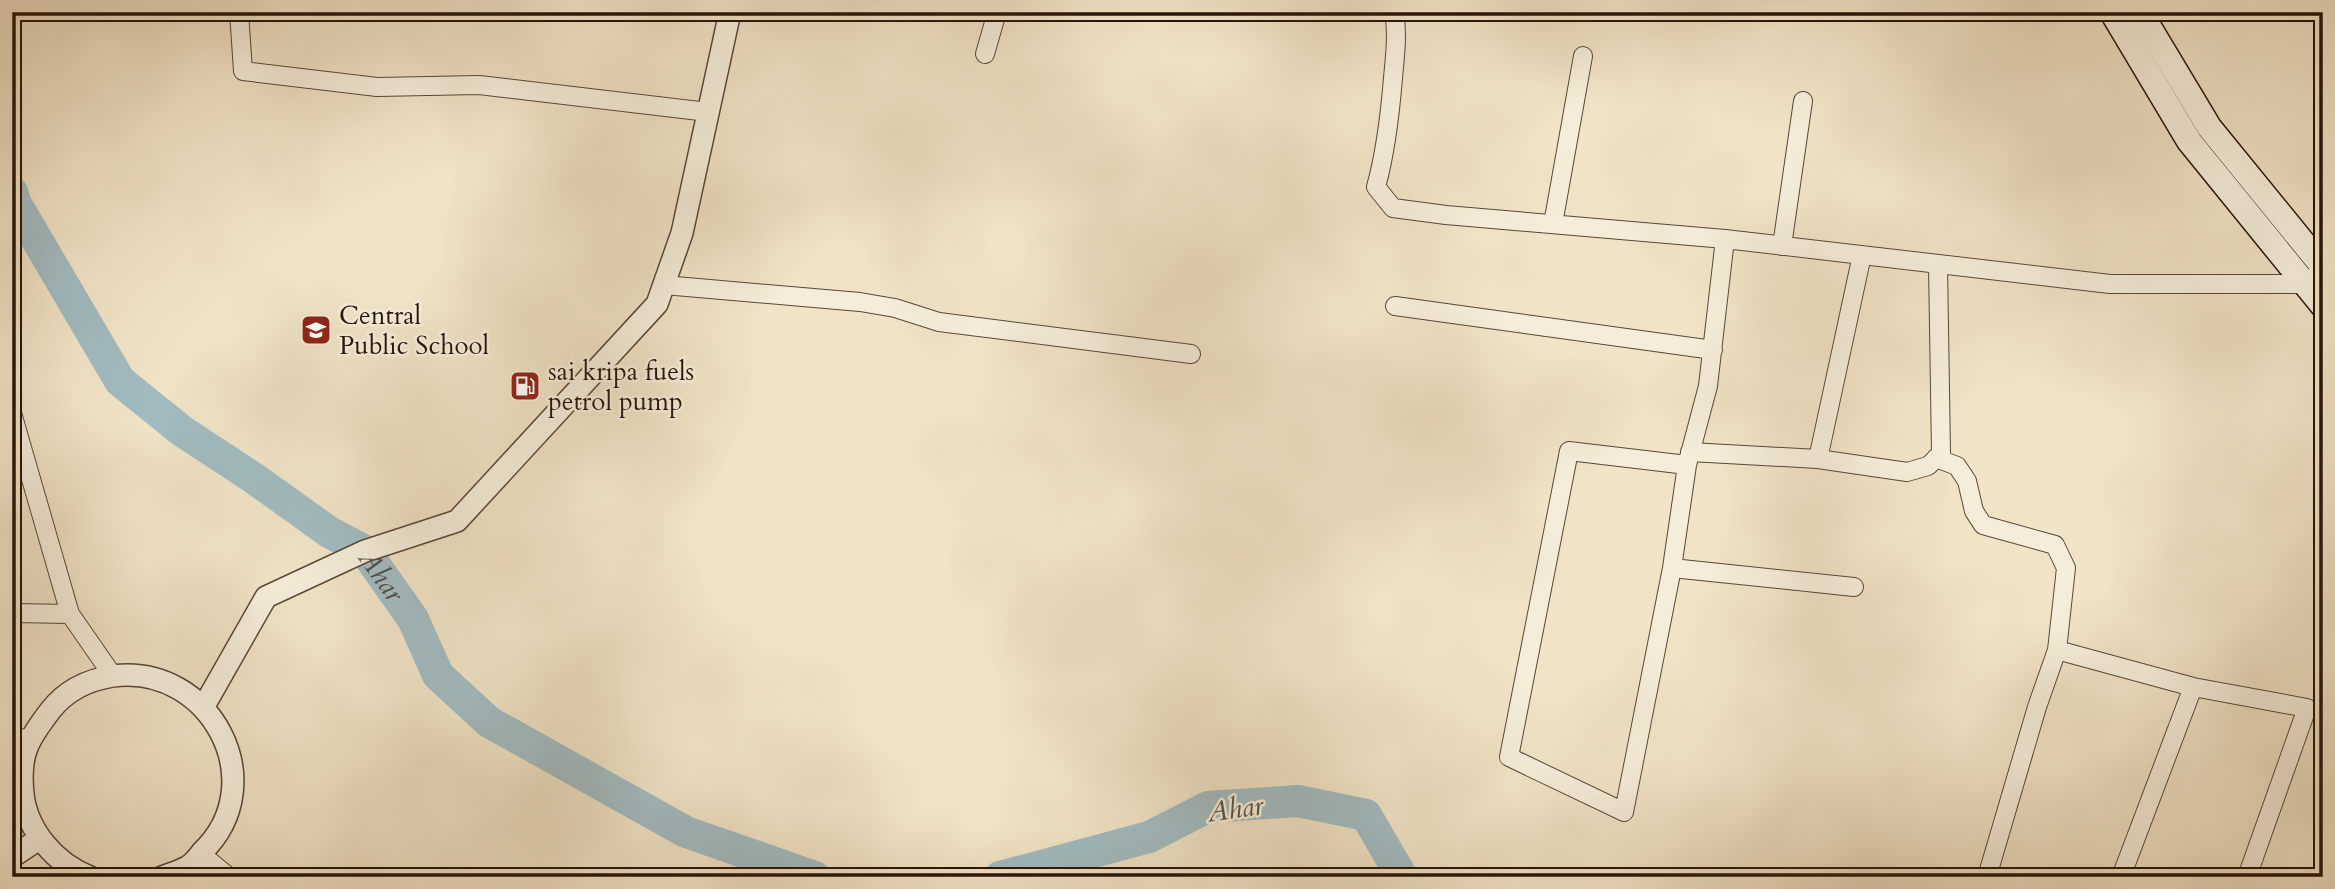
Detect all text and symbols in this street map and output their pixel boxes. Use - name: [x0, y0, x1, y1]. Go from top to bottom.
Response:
- place label: Central Public School: [339, 298, 490, 363]
- school or university icon: Central Public School: [299, 313, 333, 347]
- place label: sai kripa fuels petrol pump: [548, 354, 694, 419]
- fuel station icon: sai kripa fuels petrol pump: [508, 369, 542, 403]
- water label: Ahar: [349, 541, 413, 610]
- water label: Ahar: [1204, 786, 1267, 832]

